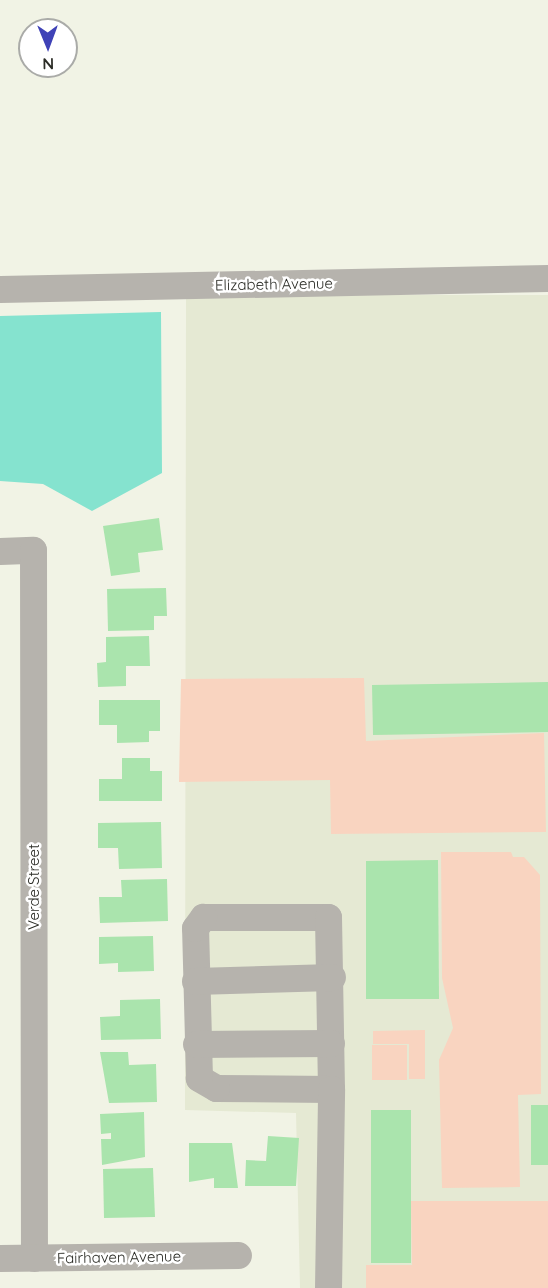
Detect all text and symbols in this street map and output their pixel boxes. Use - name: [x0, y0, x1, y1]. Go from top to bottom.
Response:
- north arrow: [18, 18, 78, 78]
- text: N: [42, 54, 54, 74]
- street label: Elizabeth Avenue: [215, 274, 333, 294]
- street label: Verde Street: [25, 844, 43, 930]
- street label: Fairhaven Avenue: [57, 1247, 181, 1267]

